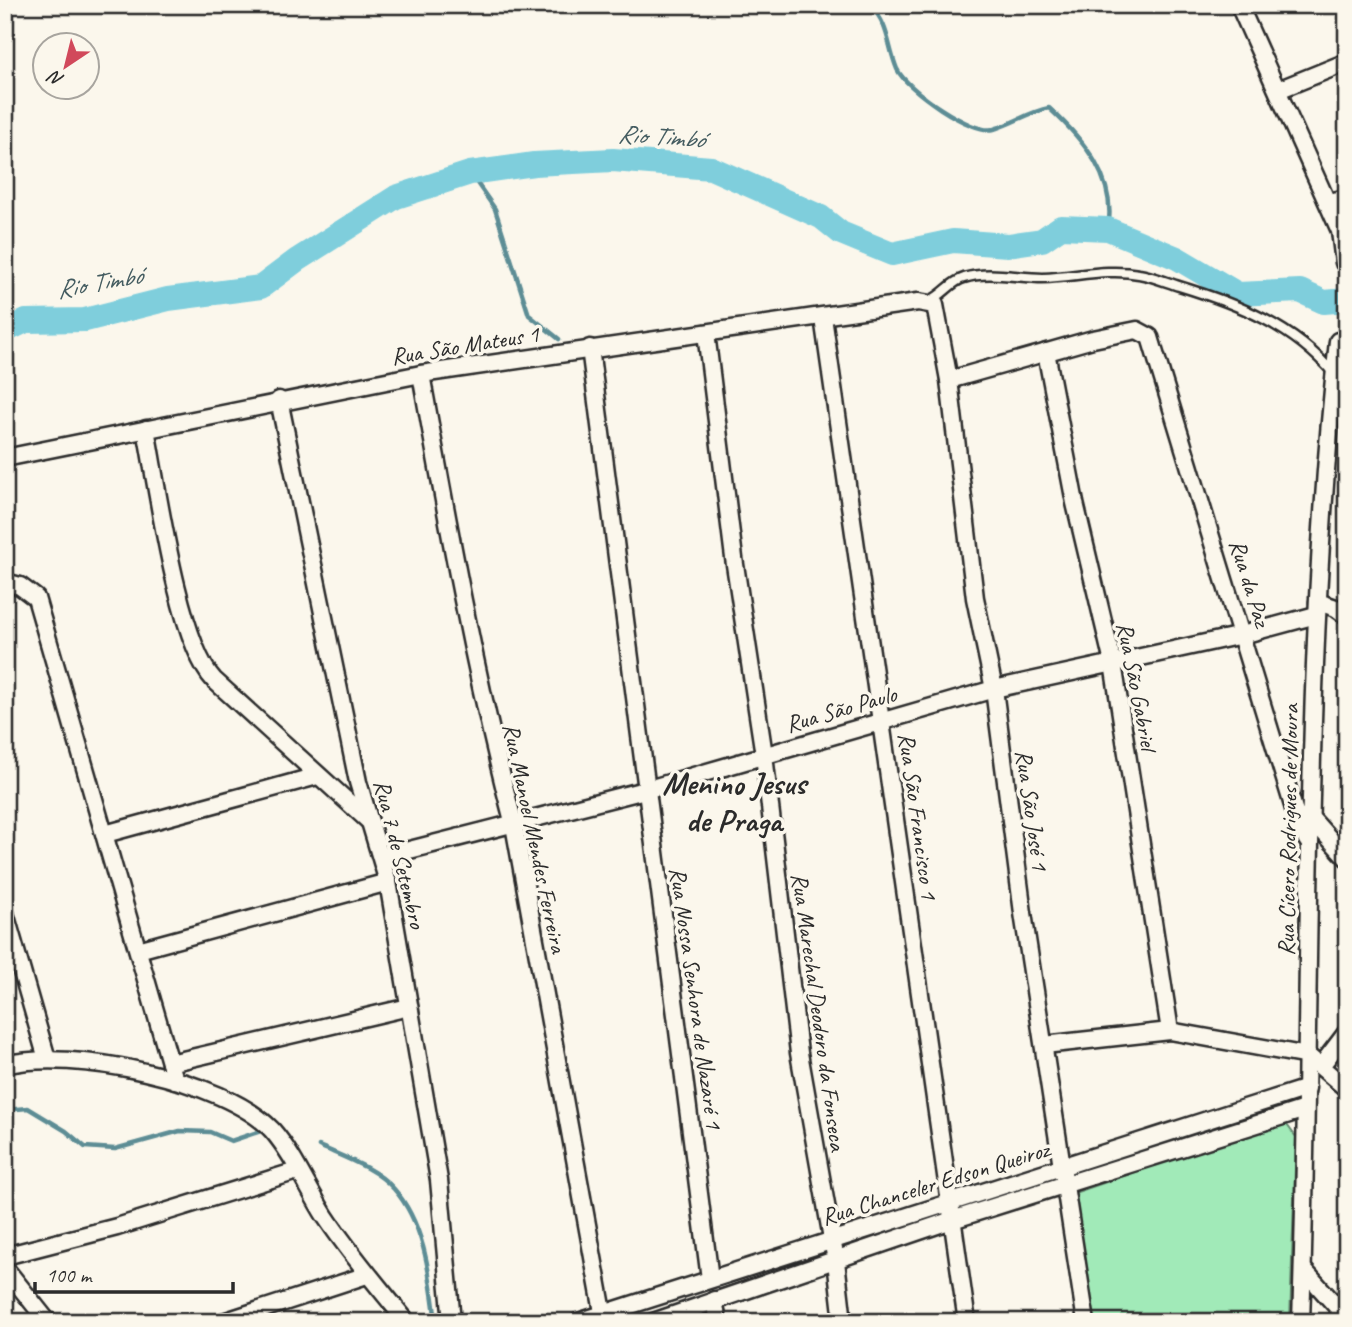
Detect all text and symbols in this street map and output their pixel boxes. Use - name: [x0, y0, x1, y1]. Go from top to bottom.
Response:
- north arrow: [32, 32, 102, 102]
- text: N: [42, 64, 69, 92]
- water label: Rio Timbó: [617, 117, 712, 156]
- water label: Rio Timbó: [54, 258, 151, 306]
- street label: Rua São Mateus 1: [389, 318, 542, 371]
- street label: Rua da Paz: [1223, 536, 1278, 633]
- street label: Rua São Gabriel: [1110, 620, 1165, 756]
- street label: Rua São Paulo: [782, 678, 901, 739]
- street label: Rua Cícero Rodrigues de Moura: [1271, 702, 1305, 956]
- street label: Rua Manoel Mendes Ferreira: [496, 721, 574, 957]
- street label: Rua São Francisco 1: [891, 731, 945, 902]
- street label: Rua São José 1: [1009, 748, 1055, 873]
- district label: Menino Jesus de Praga: [662, 763, 809, 841]
- street label: Rua 7 de Setembro: [367, 776, 433, 933]
- street label: Rua Nossa Senhora de Nazaré 1: [663, 865, 729, 1132]
- street label: Rua Marechal Deodoro da Fonseca: [785, 871, 854, 1154]
- street label: Rua Chanceler Edson Queiroz: [818, 1133, 1055, 1232]
- scale bar: [35, 1250, 233, 1294]
- text: 100 m: [46, 1262, 93, 1288]

